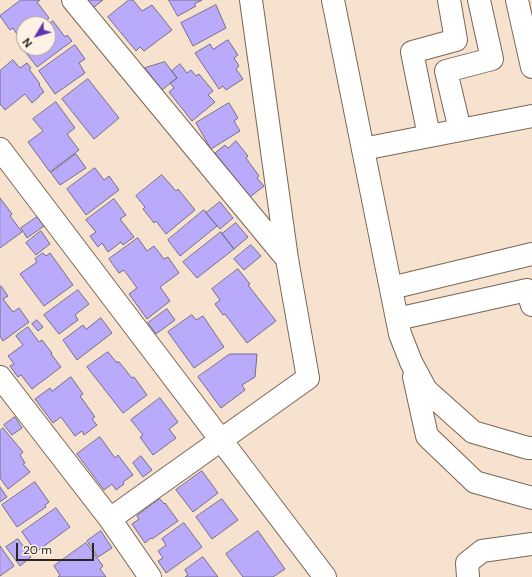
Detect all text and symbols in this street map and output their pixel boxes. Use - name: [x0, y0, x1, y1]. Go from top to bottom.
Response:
- north arrow: [16, 16, 56, 56]
- text: N: [19, 35, 35, 50]
- scale bar: [18, 535, 96, 561]
- text: 20 m: [23, 542, 52, 558]

